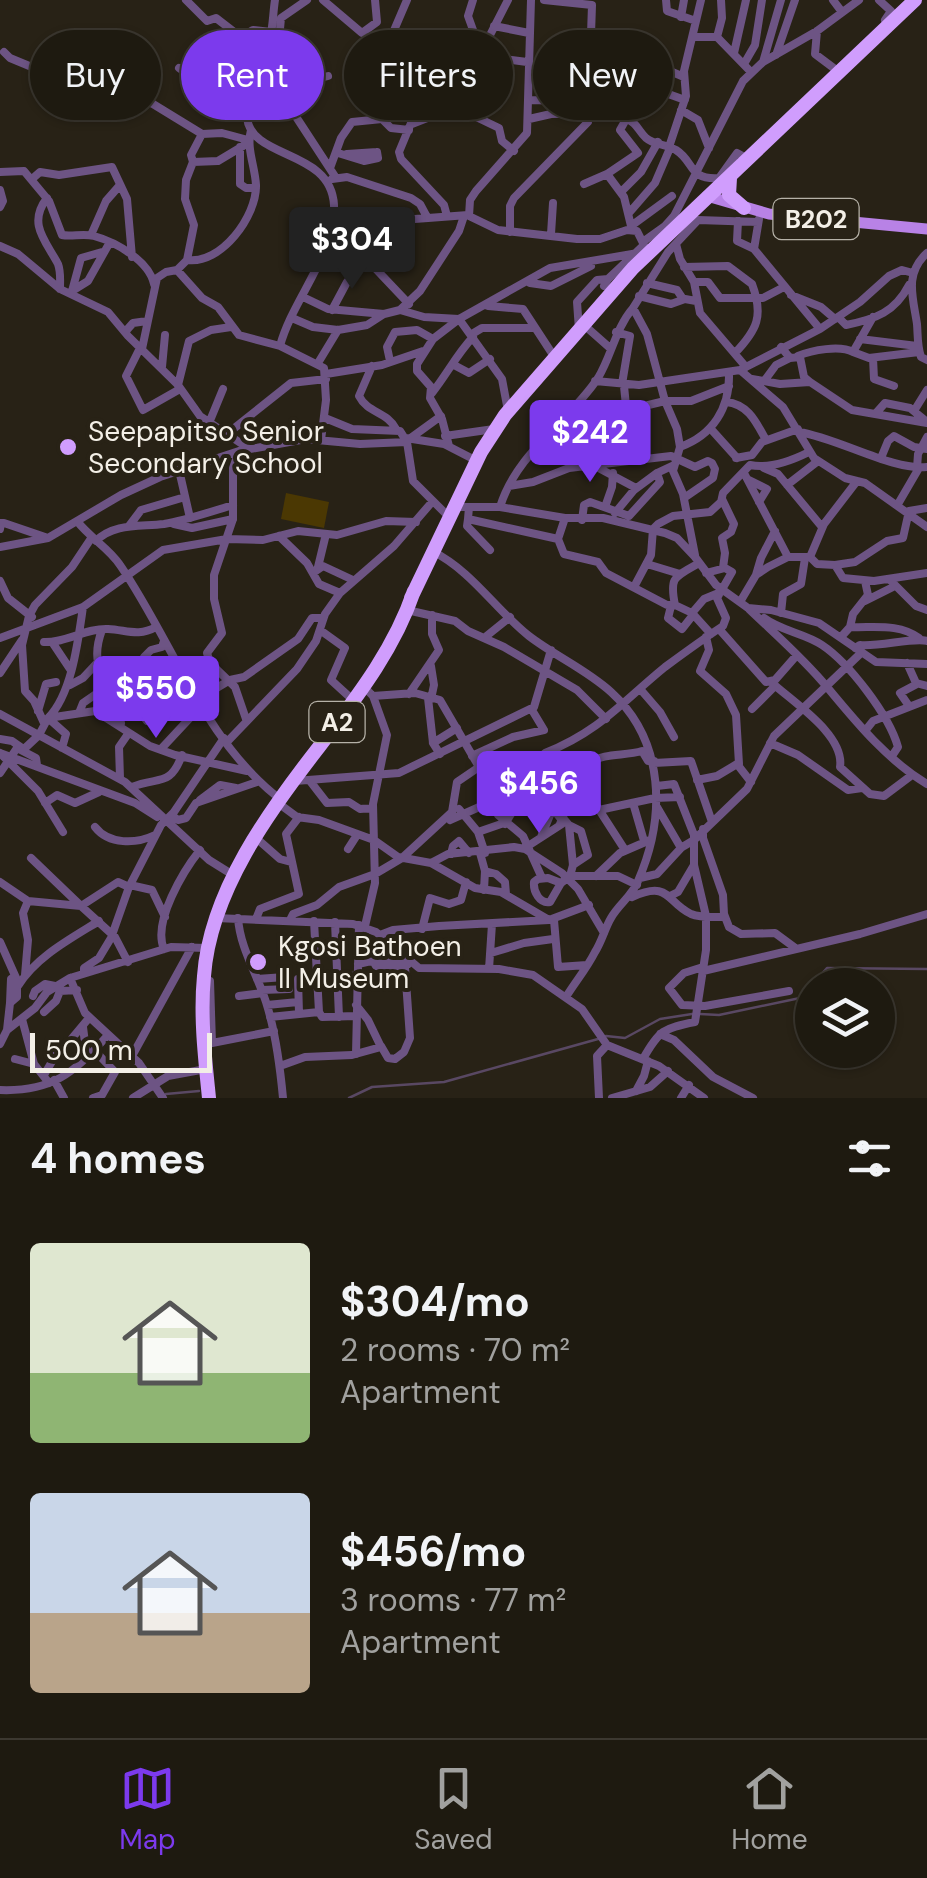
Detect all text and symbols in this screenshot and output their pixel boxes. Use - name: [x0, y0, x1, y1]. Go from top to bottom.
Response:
- chip: Buy: [30, 30, 161, 120]
- chip: Rent: [181, 30, 324, 120]
- chip: Filters: [344, 30, 513, 120]
- chip: New: [533, 30, 673, 120]
- road number: B202: [774, 199, 858, 239]
- pin: $304: [293, 207, 411, 292]
- text: $304: [311, 218, 393, 260]
- pin: $242: [531, 400, 649, 485]
- text: $242: [552, 411, 628, 453]
- place label: Seepapitso Senior Secondary School: [88, 413, 324, 482]
- marker: Seepapitso Senior Secondary School: [57, 436, 79, 458]
- pin: $550: [97, 656, 215, 741]
- text: $550: [115, 667, 197, 709]
- road number: A2: [310, 702, 364, 742]
- pin: $456: [480, 751, 598, 836]
- text: $456: [499, 762, 579, 804]
- place label: Kgosi Bathoen II Museum: [278, 928, 462, 997]
- marker: Kgosi Bathoen II Museum: [247, 951, 269, 973]
- map controls: [795, 968, 895, 1068]
- button: layers: [795, 968, 895, 1068]
- scale bar: [30, 1028, 212, 1072]
- text: 500 m: [45, 1032, 133, 1069]
- text: 4 homes: [30, 1131, 206, 1186]
- icon: filters: [842, 1131, 897, 1186]
- text: $304/mo: [340, 1274, 530, 1329]
- icon: home: [110, 1283, 230, 1403]
- text: 2 rooms · 70 m²: [340, 1329, 570, 1371]
- text: Apartment: [340, 1371, 501, 1413]
- text: $456/mo: [340, 1524, 526, 1579]
- icon: home: [110, 1533, 230, 1653]
- text: 3 rooms · 77 m²: [340, 1579, 566, 1621]
- text: Apartment: [340, 1621, 501, 1663]
- tab: Map: [119, 1761, 176, 1858]
- tab: Saved: [414, 1761, 493, 1858]
- tab: Home: [731, 1761, 808, 1858]

